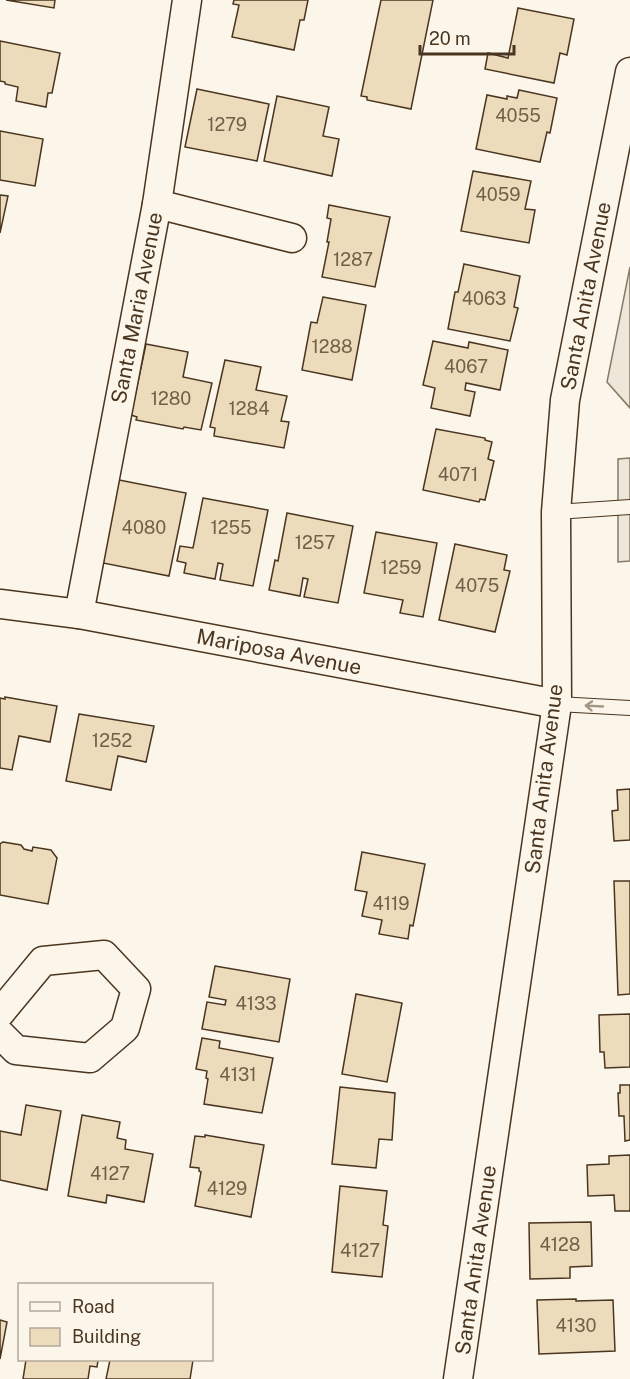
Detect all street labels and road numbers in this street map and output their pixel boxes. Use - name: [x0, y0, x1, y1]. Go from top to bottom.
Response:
- street label: Santa Anita Avenue: [555, 200, 616, 392]
- street label: Santa Maria Avenue: [106, 210, 167, 406]
- street label: Mariposa Avenue: [194, 623, 364, 680]
- street label: Santa Anita Avenue: [519, 682, 568, 875]
- street label: Santa Anita Avenue: [450, 1163, 501, 1356]

